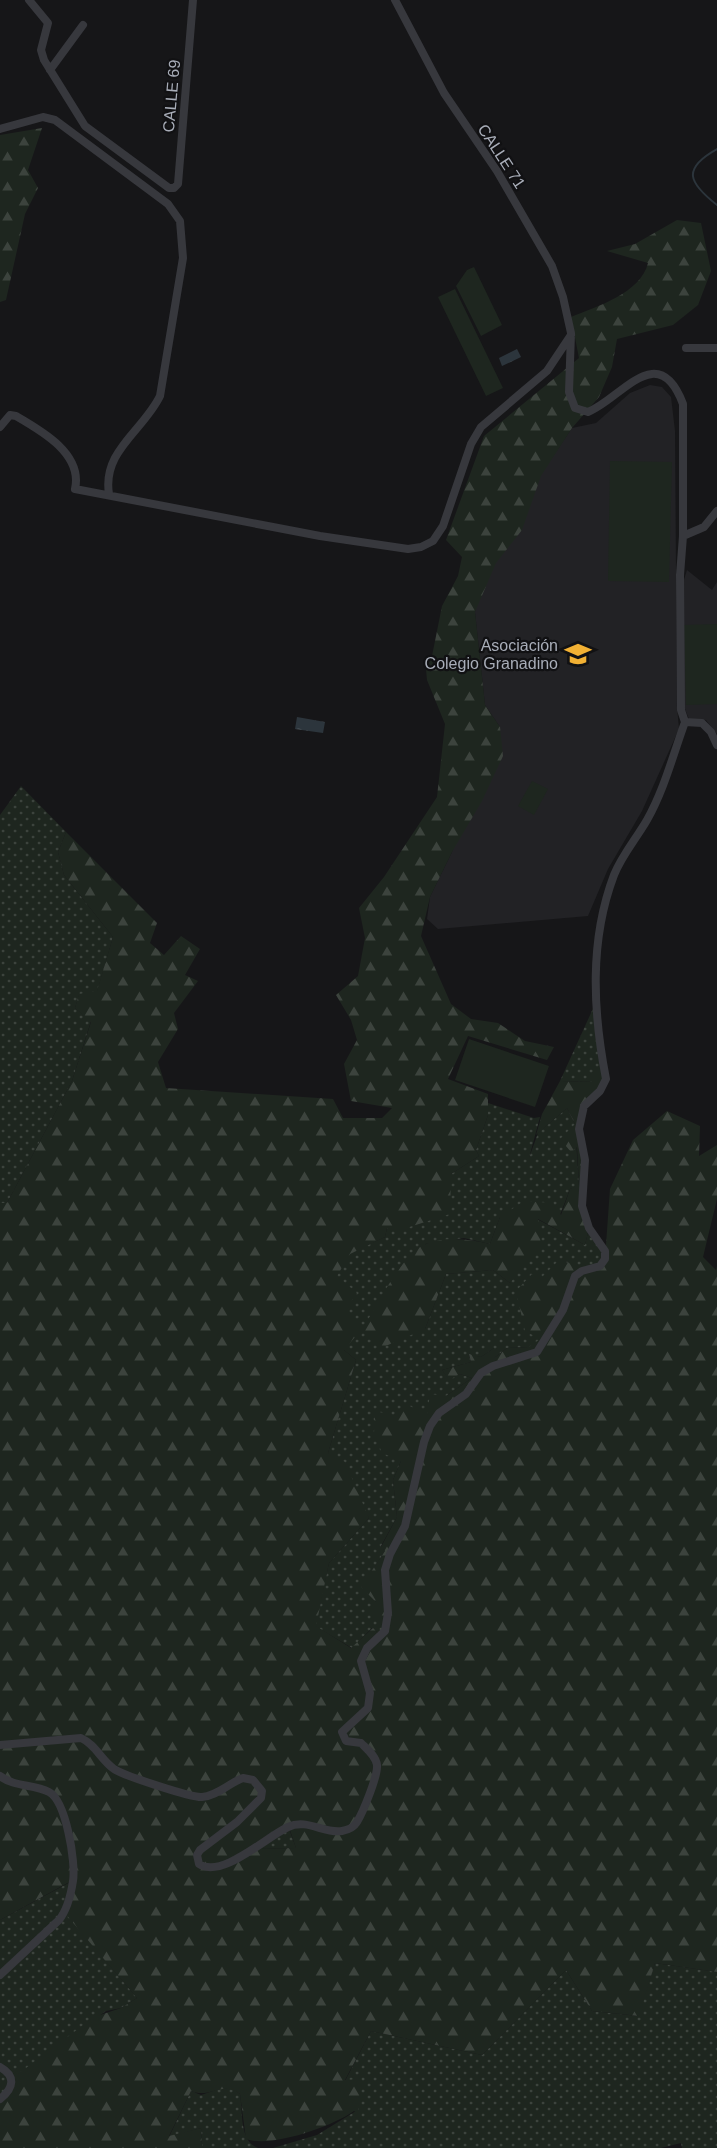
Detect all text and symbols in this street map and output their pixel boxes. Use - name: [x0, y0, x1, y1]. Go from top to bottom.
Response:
- street label: CALLE 69: [160, 59, 183, 133]
- street label: CALLE 71: [475, 121, 529, 192]
- place label: Asociación Colegio Granadino: [425, 637, 558, 672]
- school or university icon: Asociación Colegio Granadino: [563, 639, 593, 669]

